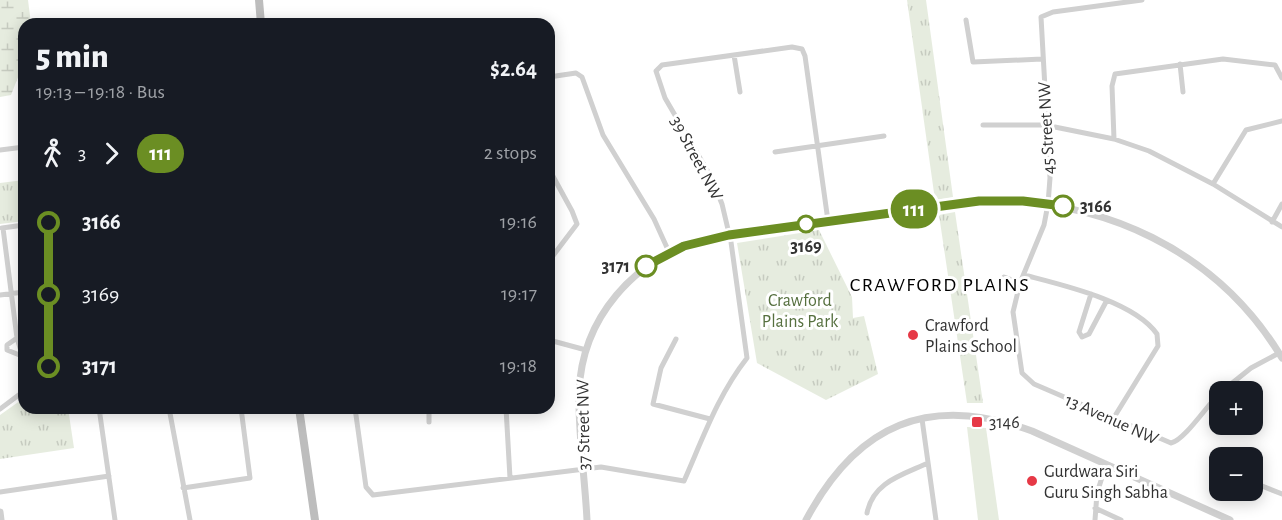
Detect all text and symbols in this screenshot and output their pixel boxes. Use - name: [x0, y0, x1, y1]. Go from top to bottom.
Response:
- text: 5 min: [36, 41, 109, 74]
- text: $2.64: [490, 58, 537, 80]
- street label: 45 Street NW: [1036, 81, 1058, 175]
- text: 19:13 – 19:18 · Bus: [36, 82, 165, 102]
- street label: 39 Street NW: [667, 114, 726, 203]
- icon: walk: [36, 137, 69, 170]
- icon: forward: [95, 137, 128, 170]
- text: 3: [78, 143, 86, 163]
- text: 111: [149, 143, 172, 164]
- text: 2 stops: [484, 143, 537, 163]
- line badge: 111: [880, 190, 948, 228]
- marker: 3166: [1052, 195, 1074, 217]
- place label: 3166: [1080, 198, 1112, 216]
- text: 111: [903, 199, 925, 220]
- text: 3166: [82, 211, 121, 233]
- text: 19:16: [500, 212, 537, 232]
- marker: 3169: [797, 215, 815, 233]
- place label: 3169: [790, 238, 822, 256]
- marker: 3171: [635, 255, 657, 277]
- place label: 3171: [602, 258, 630, 276]
- district label: CRAWFORD PLAINS: [850, 275, 1030, 295]
- text: 3169: [82, 283, 119, 305]
- text: 19:17: [501, 284, 537, 304]
- park label: Crawford Plains Park: [762, 292, 839, 331]
- place label: Crawford Plains School: [925, 317, 1017, 356]
- marker: Crawford Plains School: [906, 328, 920, 342]
- text: 3171: [82, 355, 117, 377]
- text: 19:18: [500, 356, 537, 376]
- street label: 37 Street NW: [574, 379, 594, 471]
- map controls: [1209, 381, 1263, 501]
- button: +: [1209, 381, 1263, 435]
- street label: 13 Avenue NW: [1062, 391, 1161, 448]
- place label: 3146: [989, 414, 1020, 432]
- marker: 3146: [970, 415, 984, 429]
- button: −: [1209, 447, 1263, 501]
- place label: Gurdwara Siri Guru Singh Sabha: [1044, 463, 1168, 502]
- marker: Gurdwara Siri Guru Singh Sabha: [1025, 474, 1039, 488]

